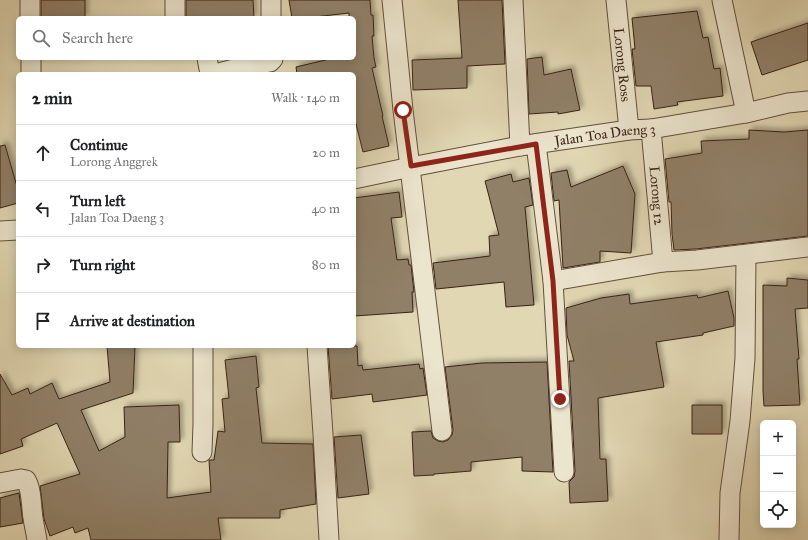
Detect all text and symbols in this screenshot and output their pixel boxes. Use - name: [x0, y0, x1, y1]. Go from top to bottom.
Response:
- search box: [16, 16, 356, 60]
- icon: search: [30, 27, 52, 49]
- street label: Lorong Ross: [610, 27, 635, 102]
- text: Search here: [62, 29, 133, 47]
- text: 2 min: [32, 88, 72, 109]
- text: Walk · 140 m: [271, 90, 340, 106]
- route start: [394, 101, 412, 119]
- street label: Jalan Toa Daeng 3: [551, 120, 657, 151]
- text: Continue: [70, 136, 128, 154]
- icon: ahead: [32, 142, 54, 164]
- text: 20 m: [312, 145, 340, 161]
- text: Lorong Anggrek: [70, 154, 158, 170]
- street label: Lorong 12: [646, 165, 668, 226]
- text: Turn left: [70, 192, 126, 210]
- icon: left: [32, 198, 54, 220]
- text: 40 m: [311, 201, 340, 217]
- text: Jalan Toa Daeng 3: [70, 210, 164, 226]
- icon: right: [32, 254, 54, 276]
- text: Turn right: [70, 256, 135, 274]
- text: 80 m: [312, 257, 340, 273]
- icon: arrive: [32, 310, 54, 332]
- text: Arrive at destination: [70, 312, 195, 330]
- route end: [551, 390, 569, 408]
- map controls: [760, 420, 796, 528]
- button: +: [760, 420, 796, 456]
- button: −: [760, 456, 796, 492]
- button: locate: [760, 492, 796, 528]

